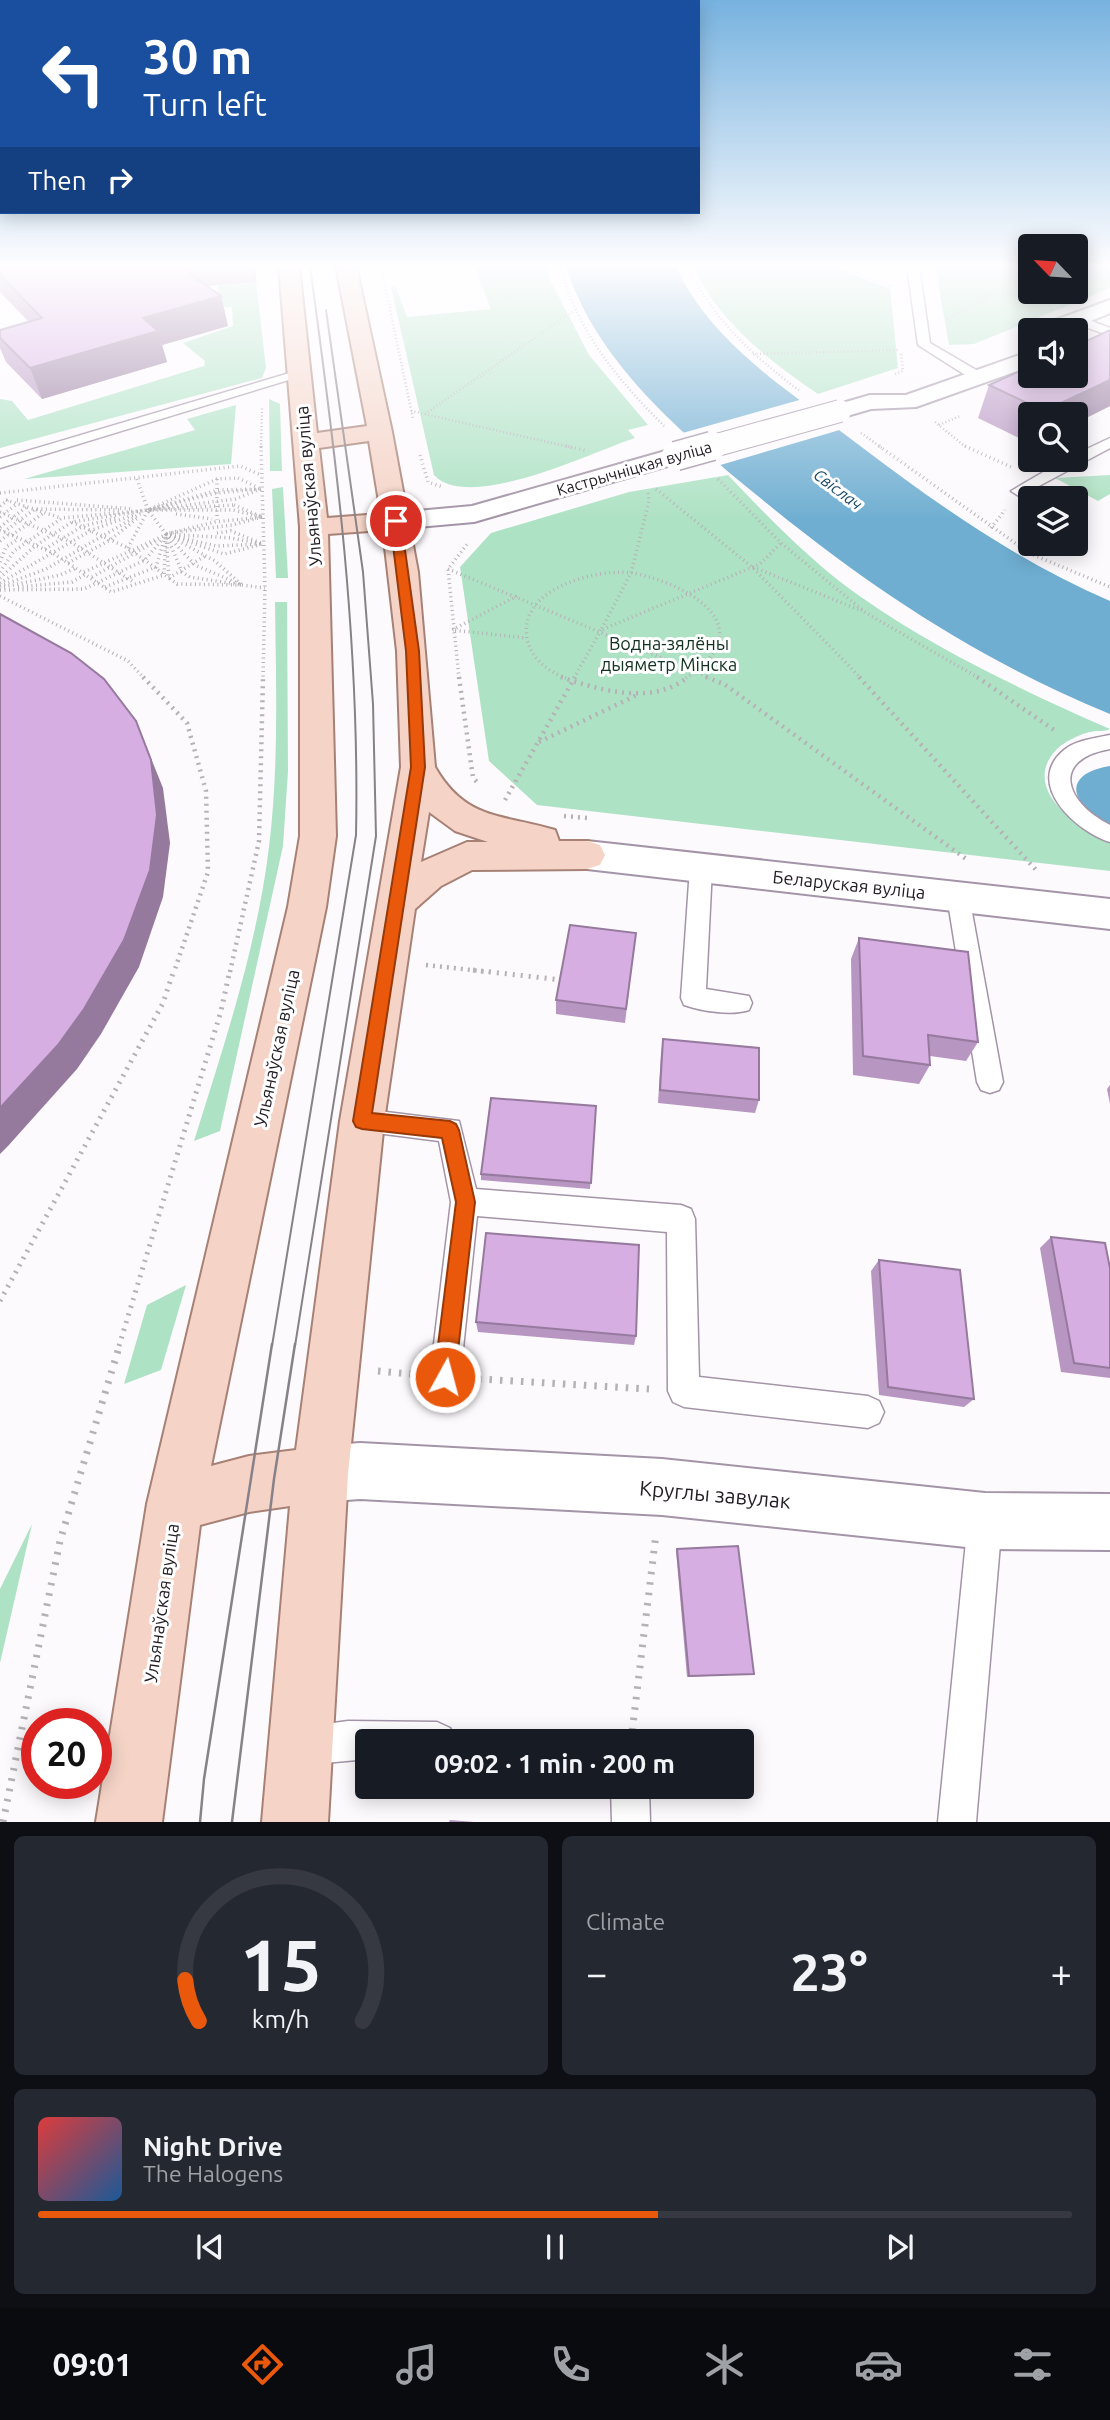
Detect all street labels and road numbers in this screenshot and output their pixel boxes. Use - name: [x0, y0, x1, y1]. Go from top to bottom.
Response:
- street label: Ульянаўская вуліца: [291, 405, 325, 567]
- street label: Кастрычніцкая вуліца: [554, 437, 714, 499]
- street label: Беларуская вуліца: [772, 866, 926, 902]
- street label: Ульянаўская вуліца: [250, 967, 302, 1129]
- street label: Круглы завулак: [638, 1475, 792, 1513]
- street label: Ульянаўская вуліца: [140, 1522, 182, 1684]

